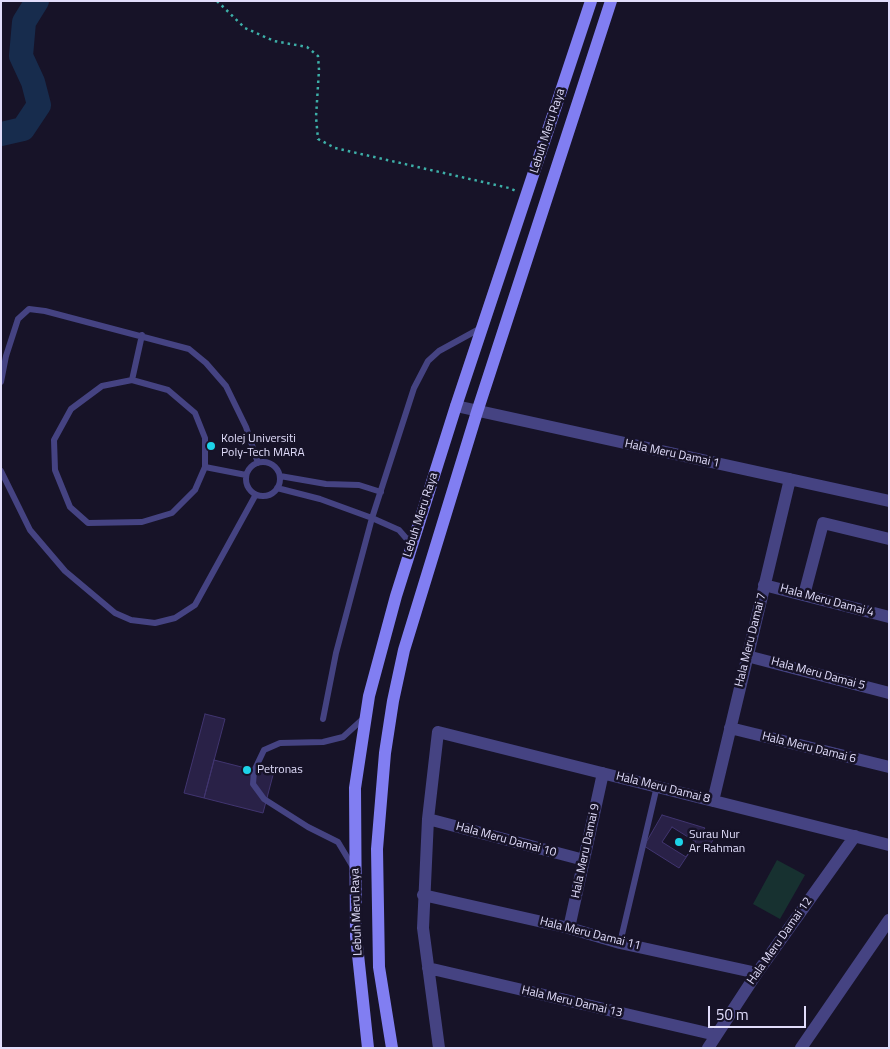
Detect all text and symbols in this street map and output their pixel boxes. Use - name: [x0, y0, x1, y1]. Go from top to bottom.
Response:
- street label: Lebuh Meru Raya: [528, 87, 568, 175]
- place label: Kolej Universiti Poly-Tech MARA: [221, 432, 305, 460]
- street label: Hala Meru Damai 1: [623, 437, 721, 471]
- marker: Kolej Universiti Poly-Tech MARA: [205, 440, 217, 452]
- street label: Lebuh Meru Raya: [401, 471, 441, 559]
- street label: Hala Meru Damai 4: [778, 582, 876, 620]
- street label: Hala Meru Damai 7: [732, 591, 770, 689]
- street label: Hala Meru Damai 5: [769, 655, 867, 693]
- street label: Hala Meru Damai 6: [760, 729, 858, 767]
- place label: Petronas: [257, 763, 303, 777]
- marker: Petronas: [241, 764, 253, 776]
- street label: Hala Meru Damai 8: [614, 769, 712, 807]
- street label: Hala Meru Damai 9: [569, 802, 603, 900]
- street label: Hala Meru Damai 10: [454, 820, 558, 860]
- place label: Surau Nur Ar Rahman: [689, 828, 745, 856]
- marker: Surau Nur Ar Rahman: [673, 836, 685, 848]
- street label: Lebuh Meru Raya: [348, 868, 366, 956]
- street label: Hala Meru Damai 12: [744, 895, 816, 987]
- street label: Hala Meru Damai 11: [538, 915, 642, 953]
- street label: Hala Meru Damai 13: [520, 983, 624, 1021]
- scale bar: [710, 996, 808, 1028]
- text: 50 m: [716, 1003, 749, 1026]

